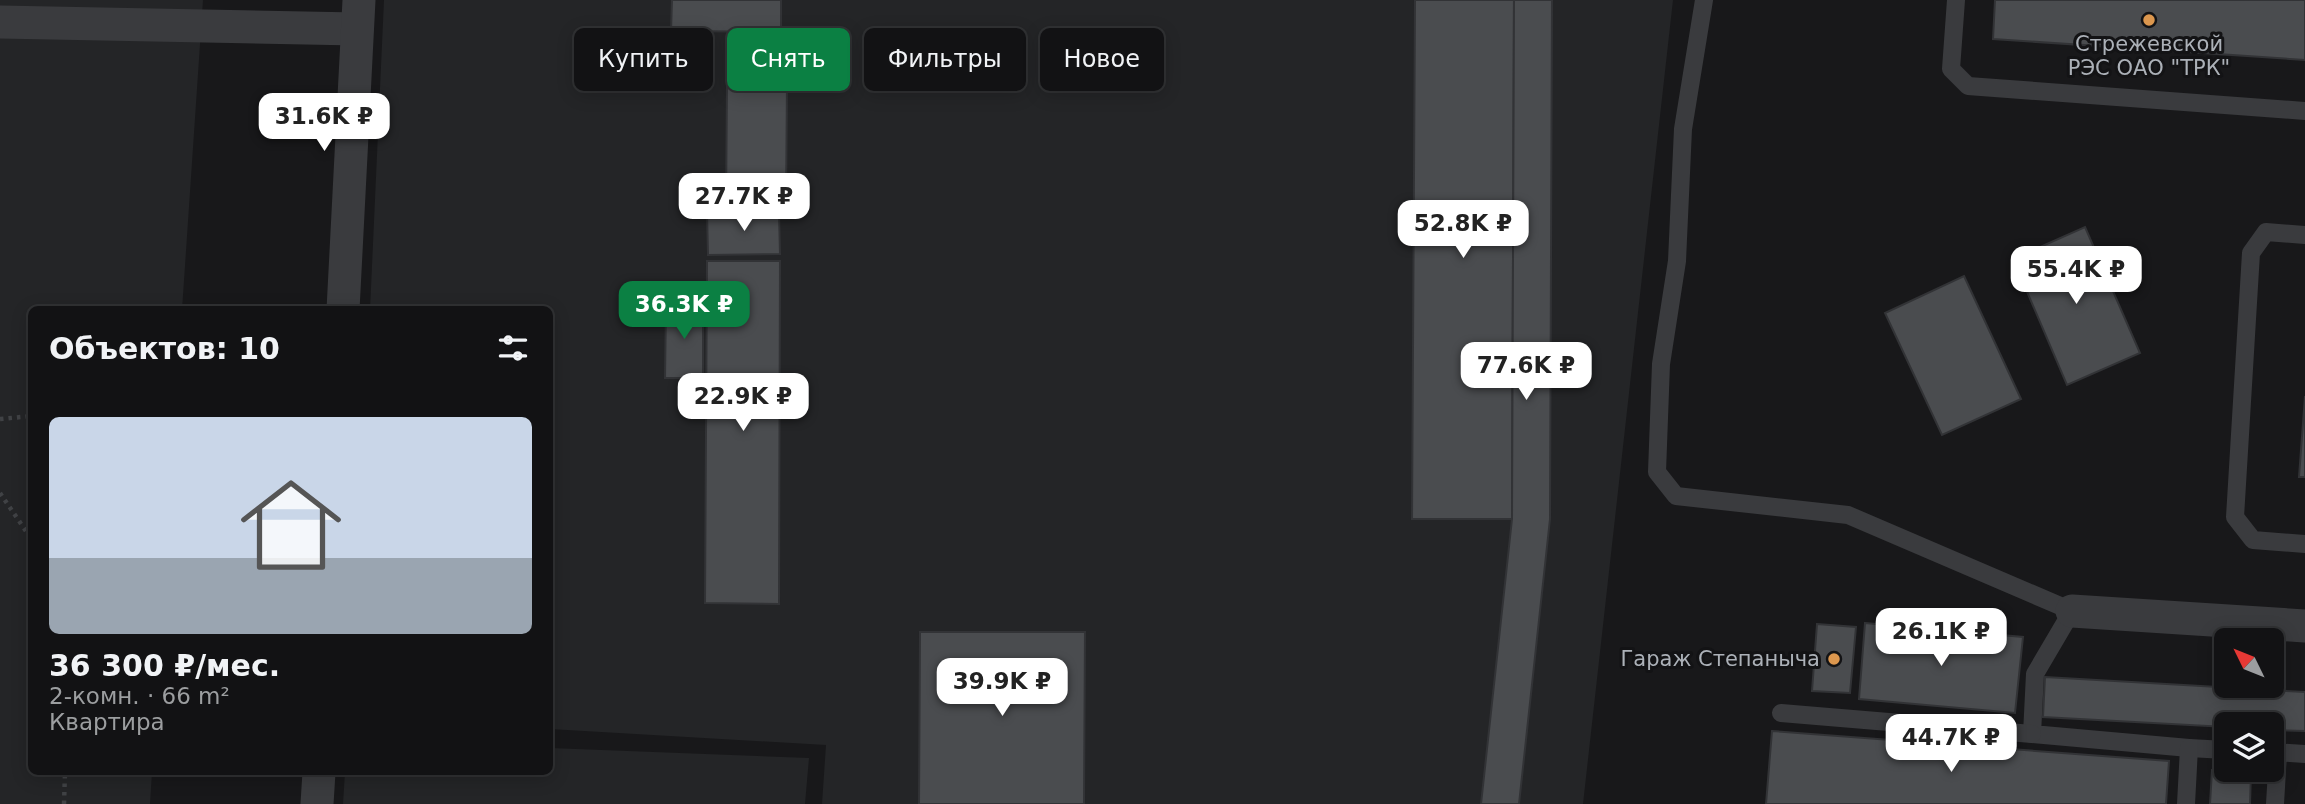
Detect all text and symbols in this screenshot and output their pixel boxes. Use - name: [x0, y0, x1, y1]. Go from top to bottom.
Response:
- marker: Стрежевской РЭС ОАО "ТРК": [2141, 12, 2157, 28]
- chip: Купить: [574, 28, 713, 91]
- chip: Снять: [727, 28, 850, 91]
- chip: Фильтры: [864, 28, 1026, 91]
- chip: Новое: [1040, 28, 1164, 91]
- place label: Стрежевской РЭС ОАО "ТРК": [2068, 32, 2230, 80]
- pin: 31.6K ₽: [259, 94, 389, 153]
- text: 31.6K ₽: [275, 103, 373, 129]
- pin: 27.7K ₽: [679, 174, 809, 233]
- text: 27.7K ₽: [695, 183, 793, 209]
- pin: 52.8K ₽: [1398, 201, 1528, 260]
- text: 52.8K ₽: [1414, 210, 1512, 236]
- pin: 55.4K ₽: [2011, 246, 2141, 306]
- text: 55.4K ₽: [2027, 256, 2125, 282]
- pin: 36.3K ₽: [619, 282, 749, 341]
- text: 36.3K ₽: [635, 291, 733, 317]
- icon: filters: [494, 329, 532, 367]
- text: Объектов: 10: [49, 331, 280, 366]
- pin: 77.6K ₽: [1461, 342, 1591, 402]
- text: 77.6K ₽: [1477, 352, 1575, 378]
- pin: 22.9K ₽: [678, 374, 808, 433]
- text: 22.9K ₽: [694, 383, 792, 409]
- icon: home: [228, 462, 354, 588]
- pin: 26.1K ₽: [1876, 608, 2006, 668]
- text: 26.1K ₽: [1892, 618, 1990, 644]
- north arrow: [2214, 628, 2284, 698]
- map controls: [2214, 628, 2284, 782]
- place label: Гараж Степаныча: [1621, 647, 1820, 671]
- text: 36 300 ₽/мес.: [49, 648, 280, 683]
- marker: Гараж Степаныча: [1826, 651, 1842, 667]
- pin: 39.9K ₽: [937, 658, 1067, 718]
- text: 39.9K ₽: [953, 668, 1051, 694]
- text: 2-комн. · 66 m²: [49, 683, 230, 709]
- text: Квартира: [49, 709, 165, 735]
- button: layers: [2214, 712, 2284, 782]
- pin: 44.7K ₽: [1886, 714, 2016, 774]
- text: 44.7K ₽: [1902, 724, 2000, 750]

